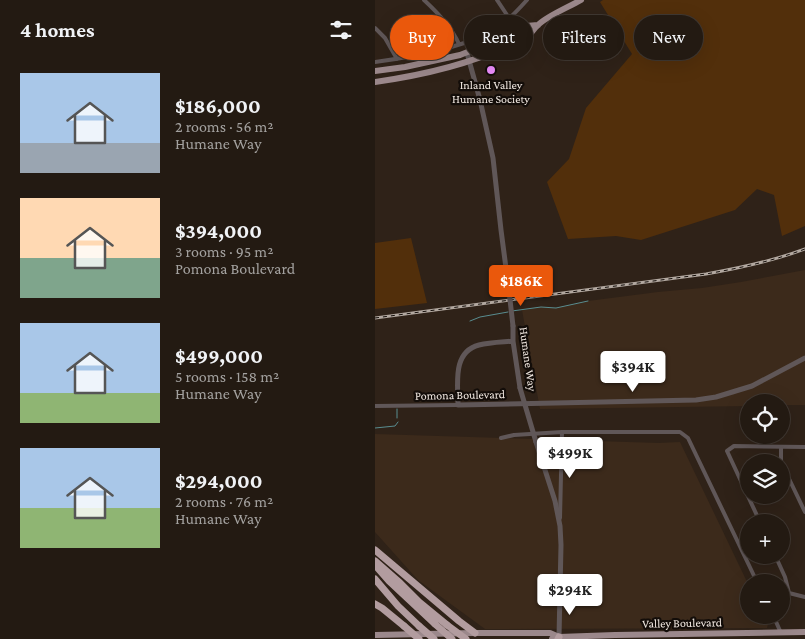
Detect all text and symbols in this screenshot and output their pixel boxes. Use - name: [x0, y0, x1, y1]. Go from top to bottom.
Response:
- chip: Buy: [390, 15, 454, 60]
- chip: Rent: [464, 15, 533, 60]
- chip: Filters: [543, 15, 624, 60]
- chip: New: [634, 15, 703, 60]
- icon: filters: [327, 16, 355, 44]
- text: 4 homes: [20, 18, 94, 42]
- marker: Inland Valley Humane Society: [485, 64, 497, 76]
- place label: Inland Valley Humane Society: [452, 78, 530, 106]
- icon: home: [60, 93, 120, 153]
- text: $186,000: [175, 94, 261, 118]
- text: 2 rooms · 56 m²: [175, 118, 274, 135]
- text: Humane Way: [175, 135, 262, 152]
- icon: home: [60, 218, 120, 278]
- text: $394,000: [175, 219, 262, 243]
- text: 3 rooms · 95 m²: [175, 243, 273, 260]
- text: Pomona Boulevard: [175, 260, 295, 277]
- pin: $186K: [486, 264, 556, 307]
- text: $186K: [500, 272, 542, 289]
- street label: Humane Way: [517, 326, 540, 393]
- icon: home: [60, 343, 120, 403]
- text: $499,000: [175, 344, 263, 368]
- pin: $394K: [598, 350, 668, 393]
- text: $394K: [611, 358, 655, 375]
- text: 5 rooms · 158 m²: [175, 368, 279, 385]
- text: Humane Way: [175, 385, 262, 402]
- street label: Pomona Boulevard: [415, 387, 506, 403]
- map controls: [740, 394, 790, 624]
- button: locate: [740, 394, 790, 444]
- pin: $499K: [535, 436, 605, 479]
- text: $499K: [548, 444, 592, 461]
- button: layers: [740, 454, 790, 504]
- icon: home: [60, 468, 120, 528]
- text: $294,000: [175, 469, 263, 493]
- text: 2 rooms · 76 m²: [175, 493, 273, 510]
- text: Humane Way: [175, 510, 262, 527]
- button: +: [740, 514, 790, 564]
- pin: $294K: [535, 574, 605, 616]
- button: −: [740, 574, 790, 624]
- text: $294K: [548, 581, 592, 598]
- street label: Valley Boulevard: [642, 615, 723, 631]

